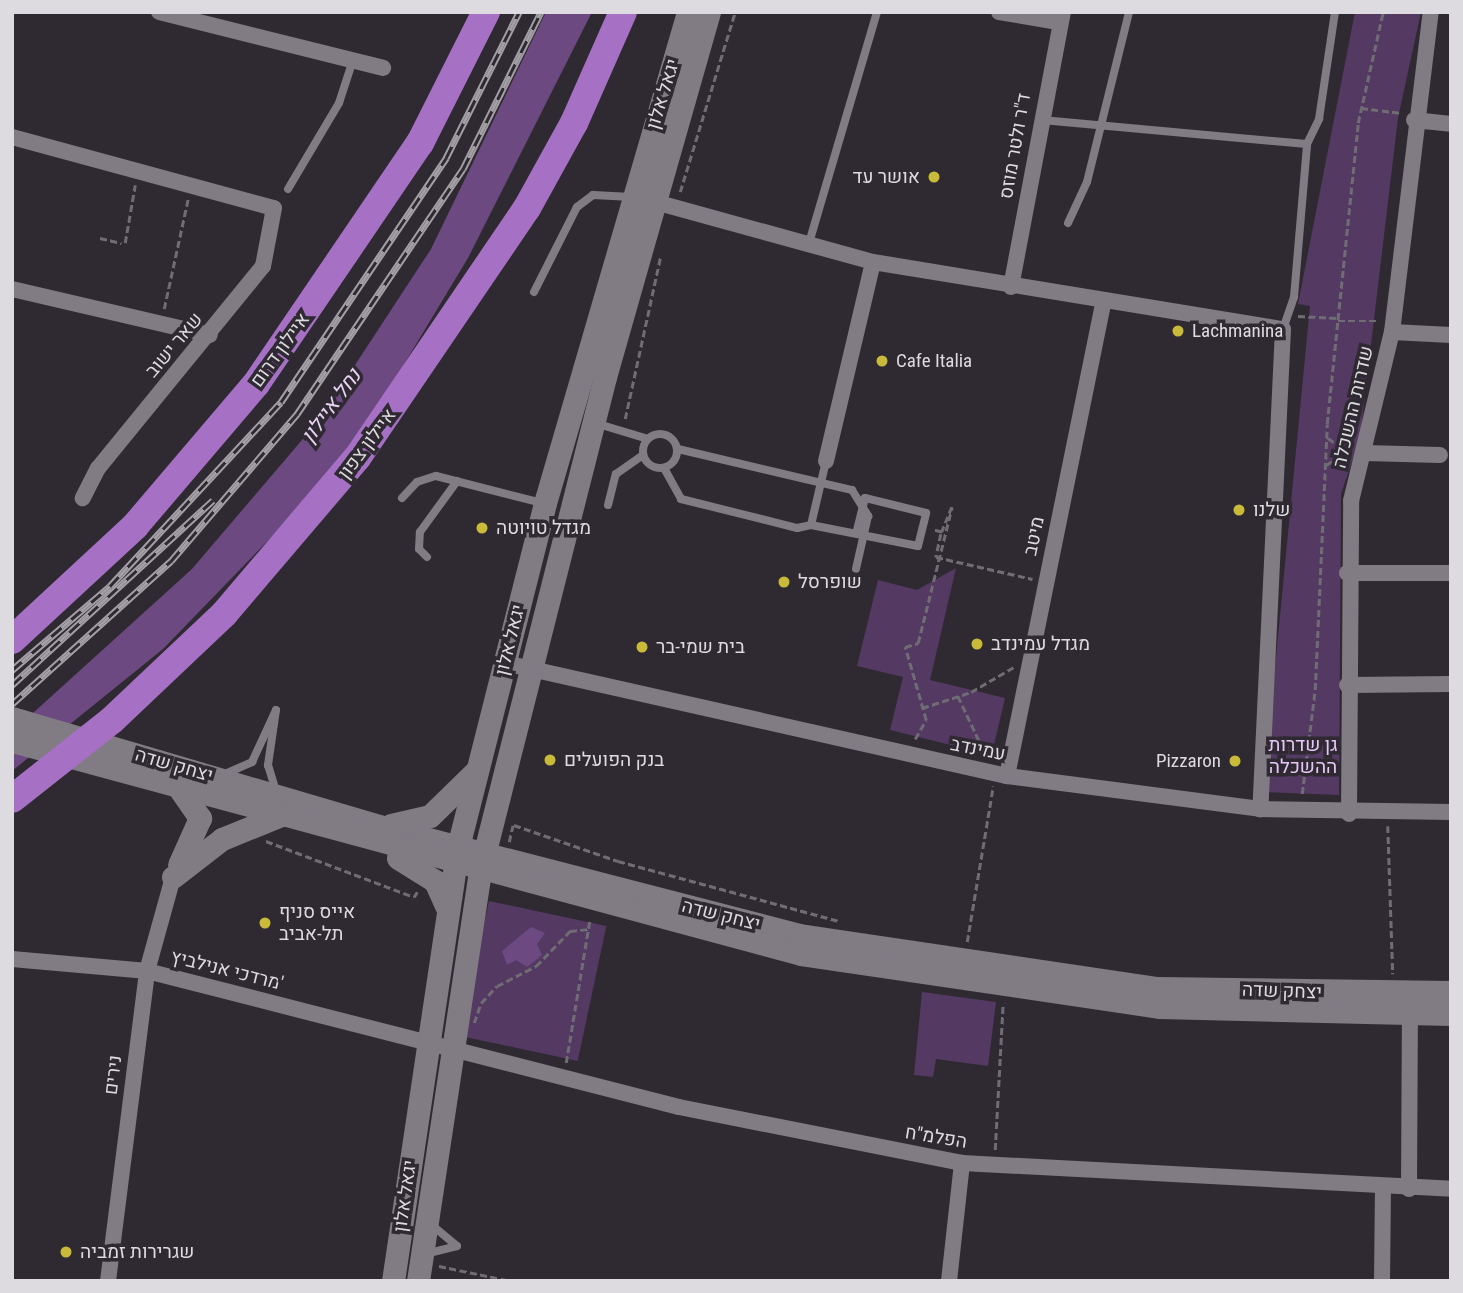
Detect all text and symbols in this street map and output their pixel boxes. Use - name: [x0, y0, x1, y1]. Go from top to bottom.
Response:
- street label: יגאל אלון: [642, 56, 684, 132]
- street label: ד"ר ולטר מוזס: [994, 91, 1036, 201]
- place label: אושר עד: [853, 166, 920, 188]
- marker: אושר עד: [926, 169, 942, 185]
- street label: שאר ישוב: [140, 308, 208, 382]
- street label: איילון דרום: [246, 309, 314, 391]
- place label: Lachmanina: [1192, 320, 1283, 342]
- marker: Lachmanina: [1170, 323, 1186, 339]
- street label: שדרות ההשכלה: [1328, 344, 1378, 470]
- place label: Cafe Italia: [896, 350, 972, 372]
- marker: Cafe Italia: [874, 353, 890, 369]
- water label: נחל איילון: [296, 364, 366, 448]
- street label: איילון צפון: [333, 404, 401, 484]
- place label: שלנו: [1253, 499, 1290, 521]
- marker: שלנו: [1231, 502, 1247, 518]
- street label: מיטב: [1019, 514, 1049, 558]
- place label: מגדל טויוטה: [496, 517, 591, 539]
- marker: מגדל טויוטה: [474, 520, 490, 536]
- place label: שופרסל: [798, 571, 862, 593]
- marker: שופרסל: [776, 574, 792, 590]
- street label: יגאל אלון: [490, 602, 530, 678]
- place label: מגדל עמינדב: [991, 633, 1090, 655]
- place label: בית שמי-בר: [656, 636, 745, 658]
- marker: מגדל עמינדב: [969, 636, 985, 652]
- marker: בית שמי-בר: [634, 639, 650, 655]
- street label: עמינדב: [949, 733, 1007, 765]
- park label: גן שדרות ההשכלה: [1269, 734, 1337, 778]
- street label: יצחק שדה: [132, 743, 216, 787]
- place label: בנק הפועלים: [564, 749, 664, 771]
- place label: Pizzaron: [1156, 750, 1221, 772]
- marker: בנק הפועלים: [542, 752, 558, 768]
- marker: Pizzaron: [1227, 753, 1243, 769]
- street label: יצחק שדה: [679, 894, 763, 936]
- place label: אייס סניף תל-אביב: [279, 901, 355, 945]
- marker: אייס סניף תל-אביב: [257, 915, 273, 931]
- street label: מרדכי אנילביץ': [168, 945, 286, 995]
- street label: יצחק שדה: [1242, 978, 1322, 1004]
- street label: נירים: [99, 1054, 127, 1096]
- street label: הפלמ"ח: [903, 1121, 969, 1153]
- street label: יגאל אלון: [389, 1159, 421, 1233]
- place label: שגרירות זמביה: [80, 1241, 194, 1263]
- marker: שגרירות זמביה: [58, 1244, 74, 1260]

